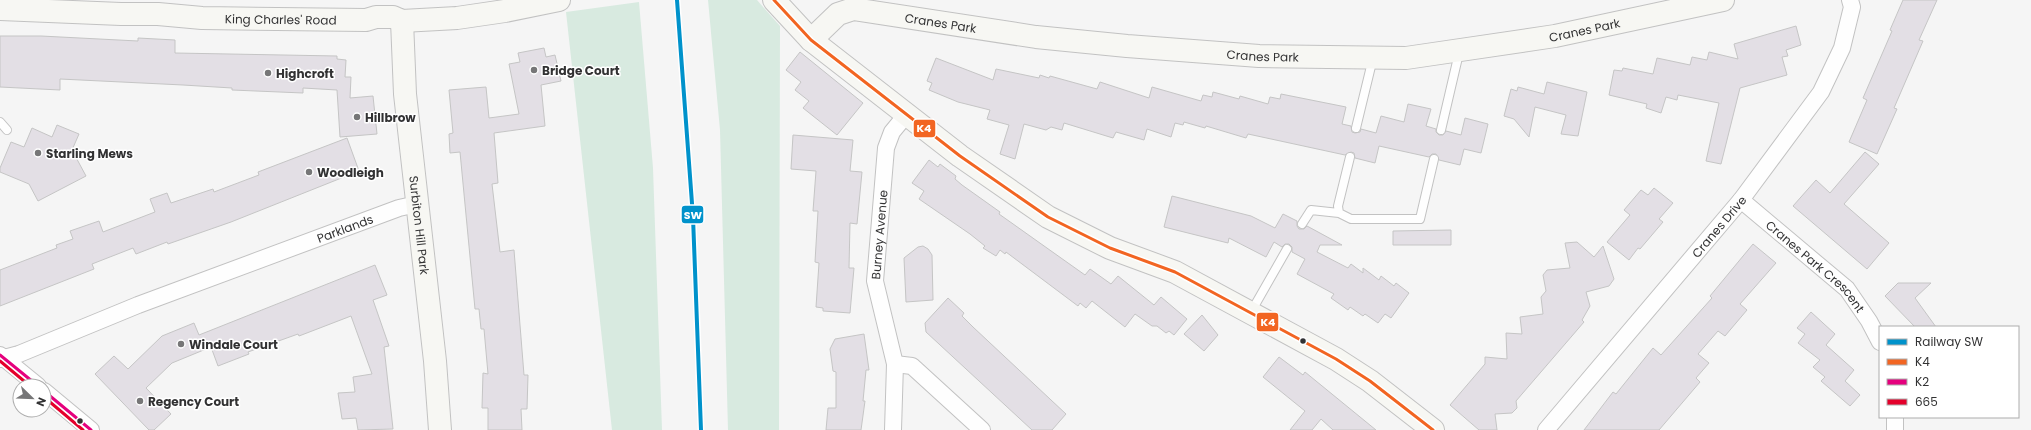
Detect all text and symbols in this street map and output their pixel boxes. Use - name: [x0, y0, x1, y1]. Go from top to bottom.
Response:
- street label: Cranes Park: [904, 9, 978, 36]
- street label: King Charles' Road: [225, 10, 337, 28]
- street label: Cranes Park: [1548, 14, 1622, 45]
- street label: Cranes Park: [1226, 45, 1300, 65]
- place label: Bridge Court: [542, 62, 620, 79]
- place label: Highcroft: [276, 65, 334, 82]
- marker: Bridge Court: [529, 65, 539, 75]
- marker: Highcroft: [263, 68, 273, 78]
- place label: Hillbrow: [365, 109, 416, 126]
- marker: Hillbrow: [352, 112, 362, 122]
- line badge: K4: [913, 119, 936, 138]
- text: K4: [916, 120, 932, 136]
- place label: Starling Mews: [46, 145, 133, 162]
- marker: Starling Mews: [33, 148, 43, 158]
- place label: Woodleigh: [317, 164, 384, 181]
- marker: Woodleigh: [304, 167, 314, 177]
- street label: Surbiton Hill Park: [406, 175, 434, 276]
- street label: Burney Avenue: [867, 189, 891, 280]
- street label: Cranes Drive: [1687, 192, 1750, 261]
- line badge: SW: [681, 205, 704, 224]
- text: SW: [684, 207, 703, 223]
- street label: Parklands: [314, 210, 375, 246]
- street label: Cranes Park Crescent: [1762, 216, 1869, 316]
- line badge: K4: [1256, 312, 1279, 332]
- text: K4: [1260, 314, 1276, 330]
- legend: [1879, 326, 2019, 418]
- text: Railway SW: [1915, 333, 1983, 350]
- place label: Windale Court: [189, 336, 278, 353]
- unlabelled marker: [1298, 336, 1308, 346]
- marker: Windale Court: [176, 339, 186, 349]
- text: K4: [1915, 353, 1930, 370]
- text: K2: [1915, 373, 1929, 390]
- north arrow: [12, 378, 52, 418]
- place label: Regency Court: [148, 393, 239, 410]
- text: 665: [1915, 393, 1938, 410]
- text: N: [32, 395, 50, 409]
- marker: Regency Court: [135, 396, 145, 406]
- unlabelled marker: [75, 416, 85, 426]

